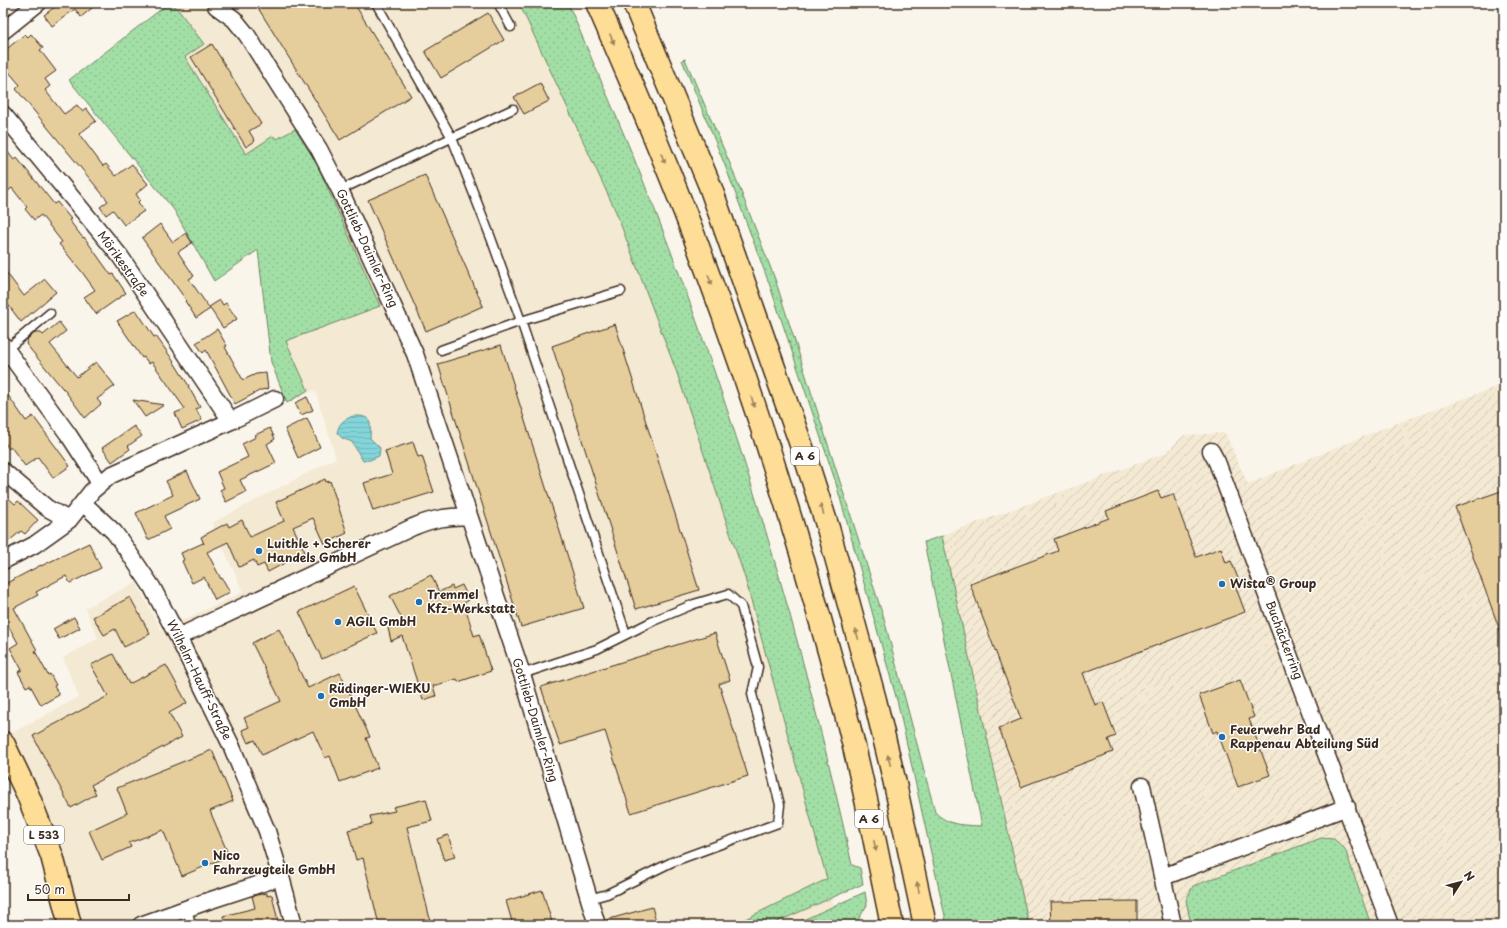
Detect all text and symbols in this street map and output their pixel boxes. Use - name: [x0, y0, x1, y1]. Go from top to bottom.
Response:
- one-way arrow: [610, 33, 616, 45]
- one-way arrow: [661, 153, 667, 165]
- street label: Gottlieb-Daimler-Ring: [332, 185, 403, 310]
- street label: Mörikestraße: [94, 227, 154, 300]
- one-way arrow: [708, 274, 714, 286]
- one-way arrow: [751, 397, 757, 409]
- road number: A 6: [791, 447, 819, 465]
- one-way arrow: [819, 503, 825, 515]
- place label: Luithle + Scherer Handels GmbH: [267, 534, 371, 566]
- marker: Luithle + Scherer Handels GmbH: [254, 546, 264, 556]
- place label: Wista® Group: [1230, 574, 1317, 592]
- marker: Wista® Group: [1217, 579, 1227, 589]
- place label: Tremmel Kfz-Werkstatt: [427, 585, 515, 617]
- marker: Tremmel Kfz-Werkstatt: [414, 597, 424, 607]
- street label: Buchäckerring: [1262, 598, 1308, 682]
- place label: AGIL GmbH: [345, 612, 416, 630]
- street label: Wilhelm-Hauff-Straße: [163, 616, 237, 743]
- marker: AGIL GmbH: [333, 617, 343, 627]
- one-way arrow: [854, 628, 860, 640]
- street label: Gottlieb-Daimler-Ring: [508, 655, 563, 784]
- place label: Rüdinger-WIEKU GmbH: [329, 679, 430, 711]
- marker: Rüdinger-WIEKU GmbH: [316, 691, 326, 701]
- place label: Feuerwehr Bad Rappenau Abteilung Süd: [1230, 720, 1379, 752]
- marker: Feuerwehr Bad Rappenau Abteilung Süd: [1217, 732, 1227, 742]
- one-way arrow: [886, 754, 892, 766]
- road number: A 6: [855, 810, 883, 828]
- road number: L 533: [24, 826, 64, 844]
- one-way arrow: [873, 840, 879, 853]
- place label: Nico Fahrzeugteile GmbH: [213, 846, 336, 878]
- marker: Nico Fahrzeugteile GmbH: [200, 858, 210, 868]
- north arrow: [1441, 862, 1481, 902]
- text: N: [1460, 867, 1479, 885]
- scale bar: [28, 876, 129, 902]
- text: 50 m: [34, 880, 65, 898]
- one-way arrow: [914, 881, 920, 893]

